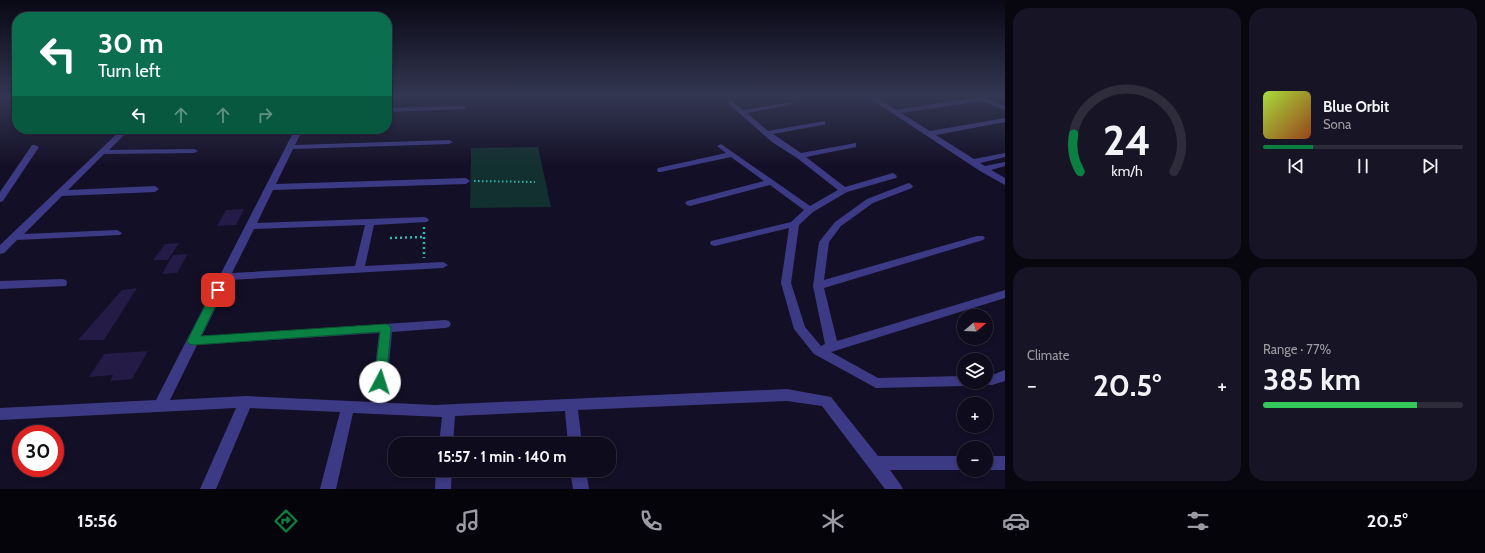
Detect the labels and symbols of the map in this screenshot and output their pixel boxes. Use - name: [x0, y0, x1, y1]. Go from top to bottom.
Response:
- pin: [201, 273, 235, 307]
- north arrow: [957, 309, 993, 345]
- position arrow: [359, 361, 401, 403]
- speed limit sign: 30: [12, 425, 64, 477]

